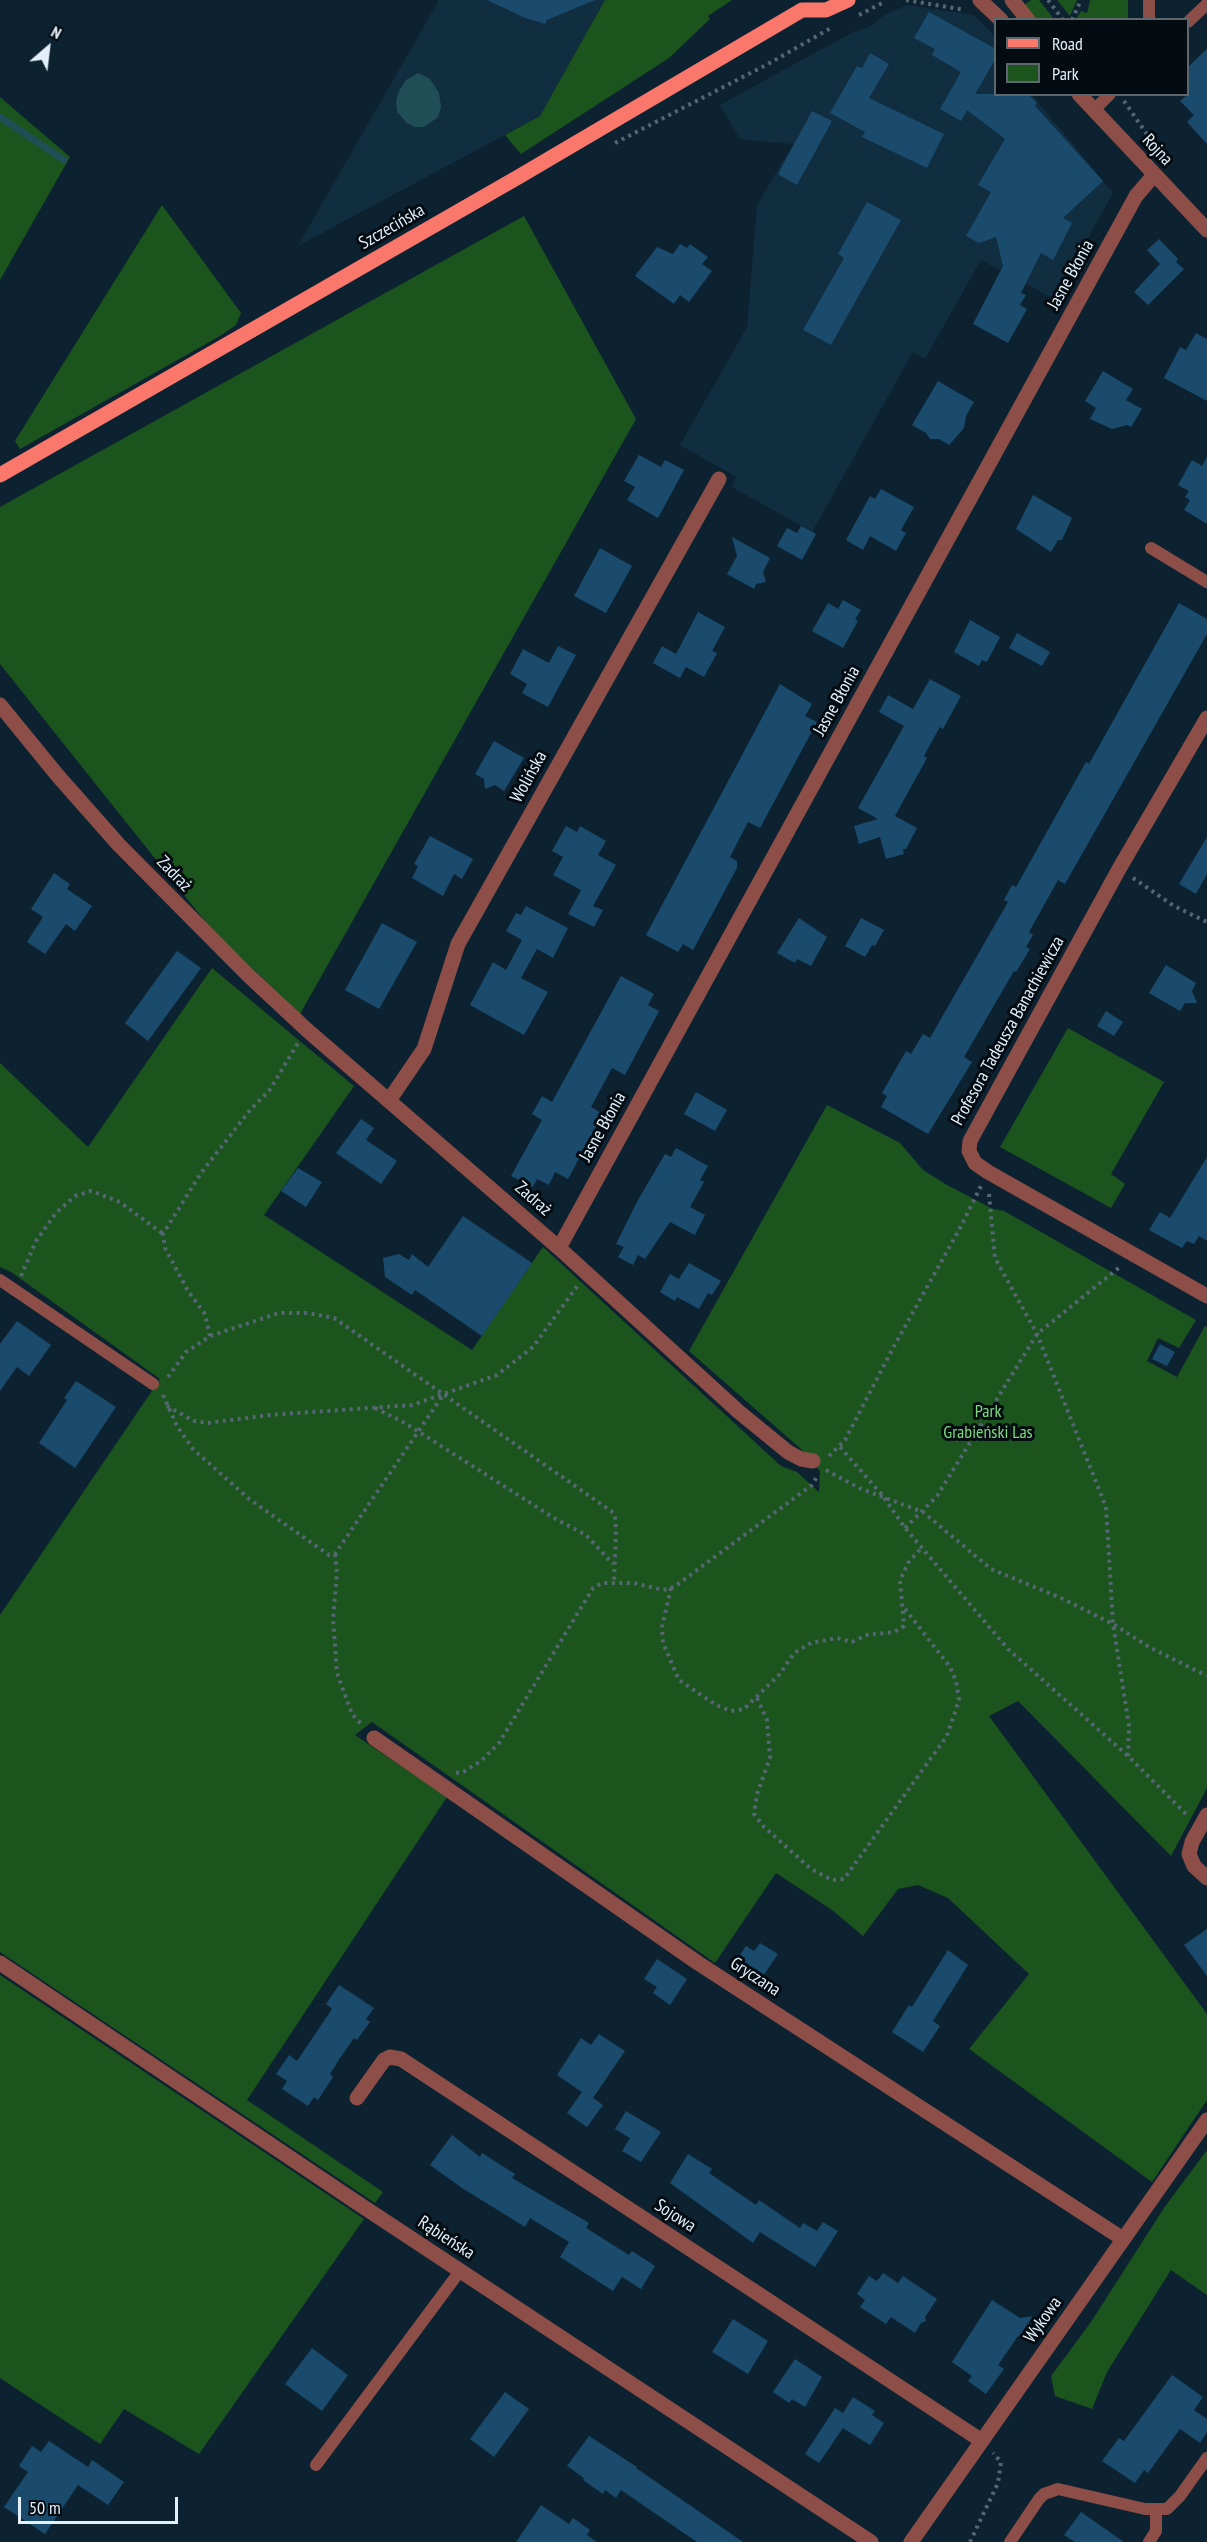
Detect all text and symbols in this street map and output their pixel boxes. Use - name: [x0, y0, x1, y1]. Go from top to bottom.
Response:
- north arrow: [18, 18, 78, 78]
- legend: [994, 18, 1189, 96]
- text: N: [48, 21, 65, 43]
- text: Road: [1052, 32, 1083, 55]
- text: Park: [1052, 62, 1079, 85]
- street label: Rojna: [1137, 130, 1177, 170]
- street label: Szczecińska: [355, 200, 429, 254]
- street label: Jasne Błonia: [1043, 236, 1099, 314]
- street label: Jasne Błonia: [809, 662, 865, 740]
- street label: Wolińska: [506, 747, 552, 807]
- street label: Zadraż: [152, 852, 196, 896]
- street label: Profesora Tadeusza Banachiewicza: [947, 933, 1069, 1129]
- street label: Jasne Błonia: [575, 1088, 631, 1166]
- street label: Zadraż: [510, 1177, 556, 1221]
- park label: Park Grabieński Las: [943, 1401, 1033, 1444]
- street label: Gryczana: [726, 1953, 784, 2001]
- street label: Sojowa: [650, 2195, 700, 2237]
- street label: Rąbieńska: [414, 2212, 478, 2264]
- street label: Wykowa: [1020, 2293, 1066, 2347]
- scale bar: [21, 2485, 182, 2523]
- text: 50 m: [29, 2496, 61, 2519]

